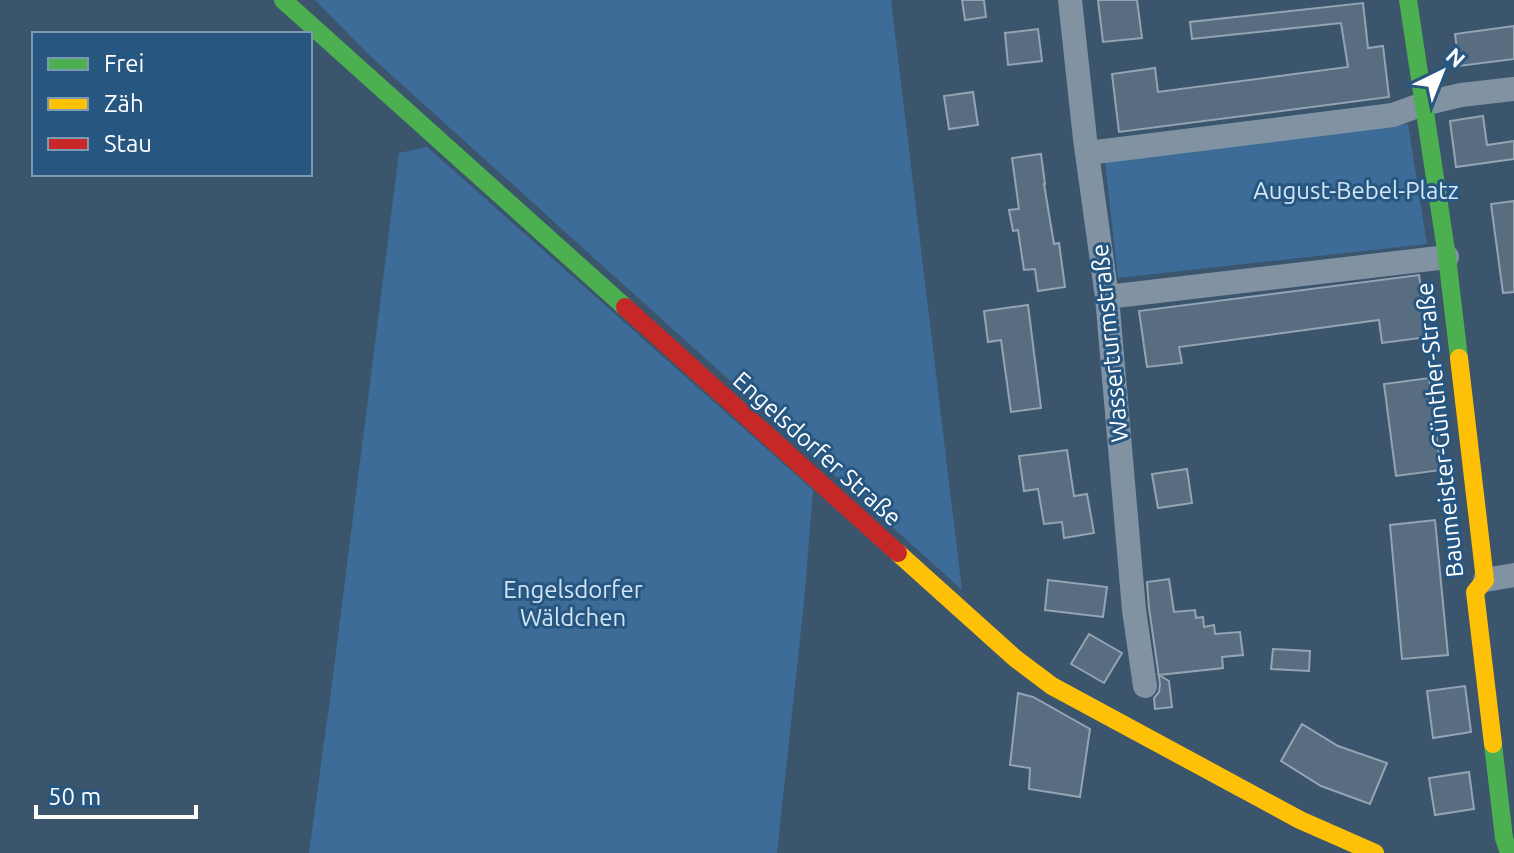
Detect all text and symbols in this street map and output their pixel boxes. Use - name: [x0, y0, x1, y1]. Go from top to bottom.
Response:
- legend: [32, 32, 312, 176]
- north arrow: [1402, 32, 1482, 112]
- text: N: [1441, 42, 1471, 72]
- text: Frei: [104, 50, 144, 77]
- text: Zäh: [104, 90, 144, 117]
- text: Stau: [104, 130, 152, 157]
- park label: August-Bebel-Platz: [1253, 177, 1459, 204]
- street label: Wasserturmstraße: [1086, 243, 1133, 443]
- street label: Baumeister-Günther-Straße: [1411, 281, 1468, 579]
- street label: Engelsdorfer Straße: [728, 366, 907, 531]
- park label: Engelsdorfer Wäldchen: [503, 576, 643, 631]
- scale bar: [36, 769, 196, 819]
- text: 50 m: [48, 783, 101, 810]

